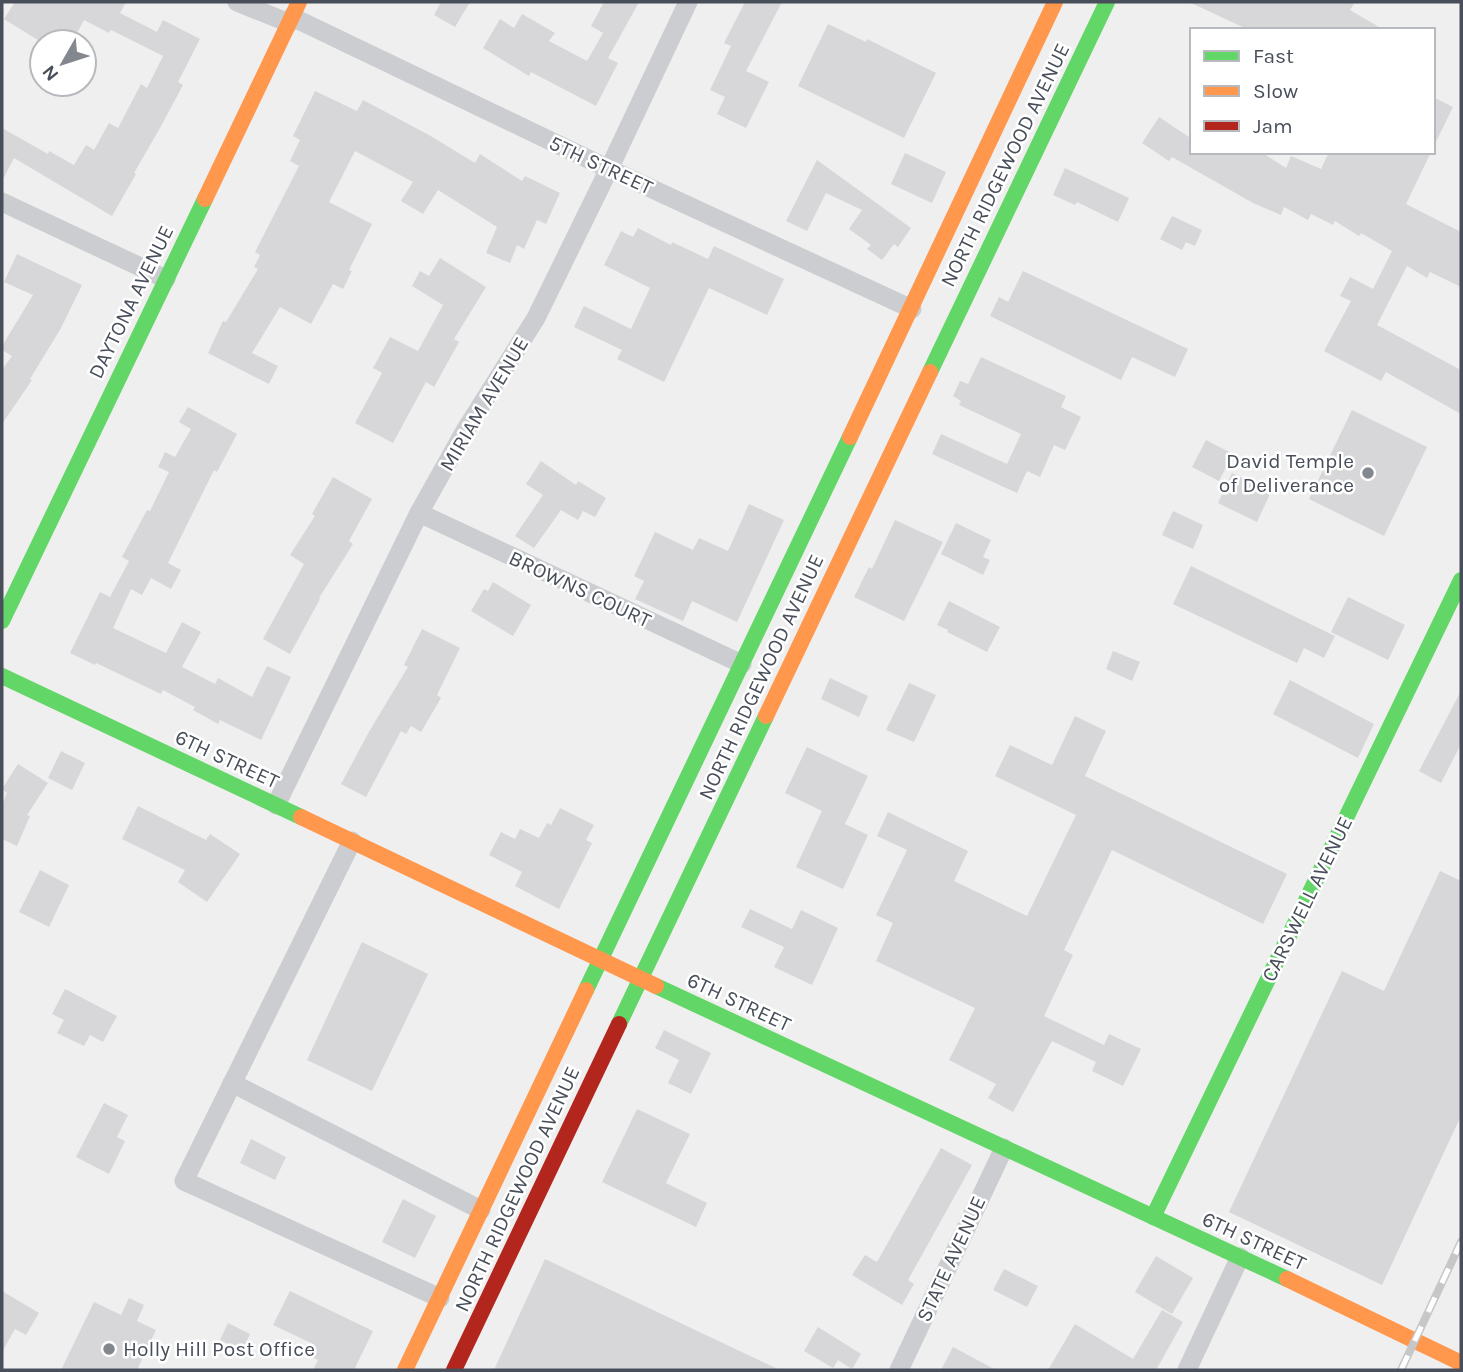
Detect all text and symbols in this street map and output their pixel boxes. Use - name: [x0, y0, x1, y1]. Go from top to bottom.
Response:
- north arrow: [28, 28, 98, 98]
- legend: [1190, 28, 1435, 154]
- street label: NORTH RIDGEWOOD AVENUE: [935, 39, 1075, 291]
- text: Fast: [1253, 44, 1294, 68]
- text: N: [38, 61, 63, 85]
- text: Slow: [1253, 79, 1298, 103]
- text: Jam: [1253, 114, 1293, 138]
- street label: 5TH STREET: [545, 131, 657, 200]
- street label: DAYTONA AVENUE: [84, 222, 178, 382]
- street label: MIRIAM AVENUE: [435, 333, 533, 475]
- place label: David Temple of Deliverance: [1219, 449, 1354, 497]
- marker: David Temple of Deliverance: [1360, 465, 1376, 481]
- street label: BROWNS COURT: [505, 546, 655, 633]
- street label: NORTH RIDGEWOOD AVENUE: [694, 551, 828, 803]
- street label: 6TH STREET: [171, 725, 283, 794]
- street label: CARSWELL AVENUE: [1257, 813, 1357, 985]
- street label: 6TH STREET: [683, 968, 795, 1037]
- street label: NORTH RIDGEWOOD AVENUE: [450, 1063, 584, 1315]
- street label: STATE AVENUE: [911, 1192, 991, 1326]
- street label: 6TH STREET: [1198, 1207, 1310, 1276]
- place label: Holly Hill Post Office: [123, 1337, 315, 1361]
- marker: Holly Hill Post Office: [101, 1341, 117, 1357]

